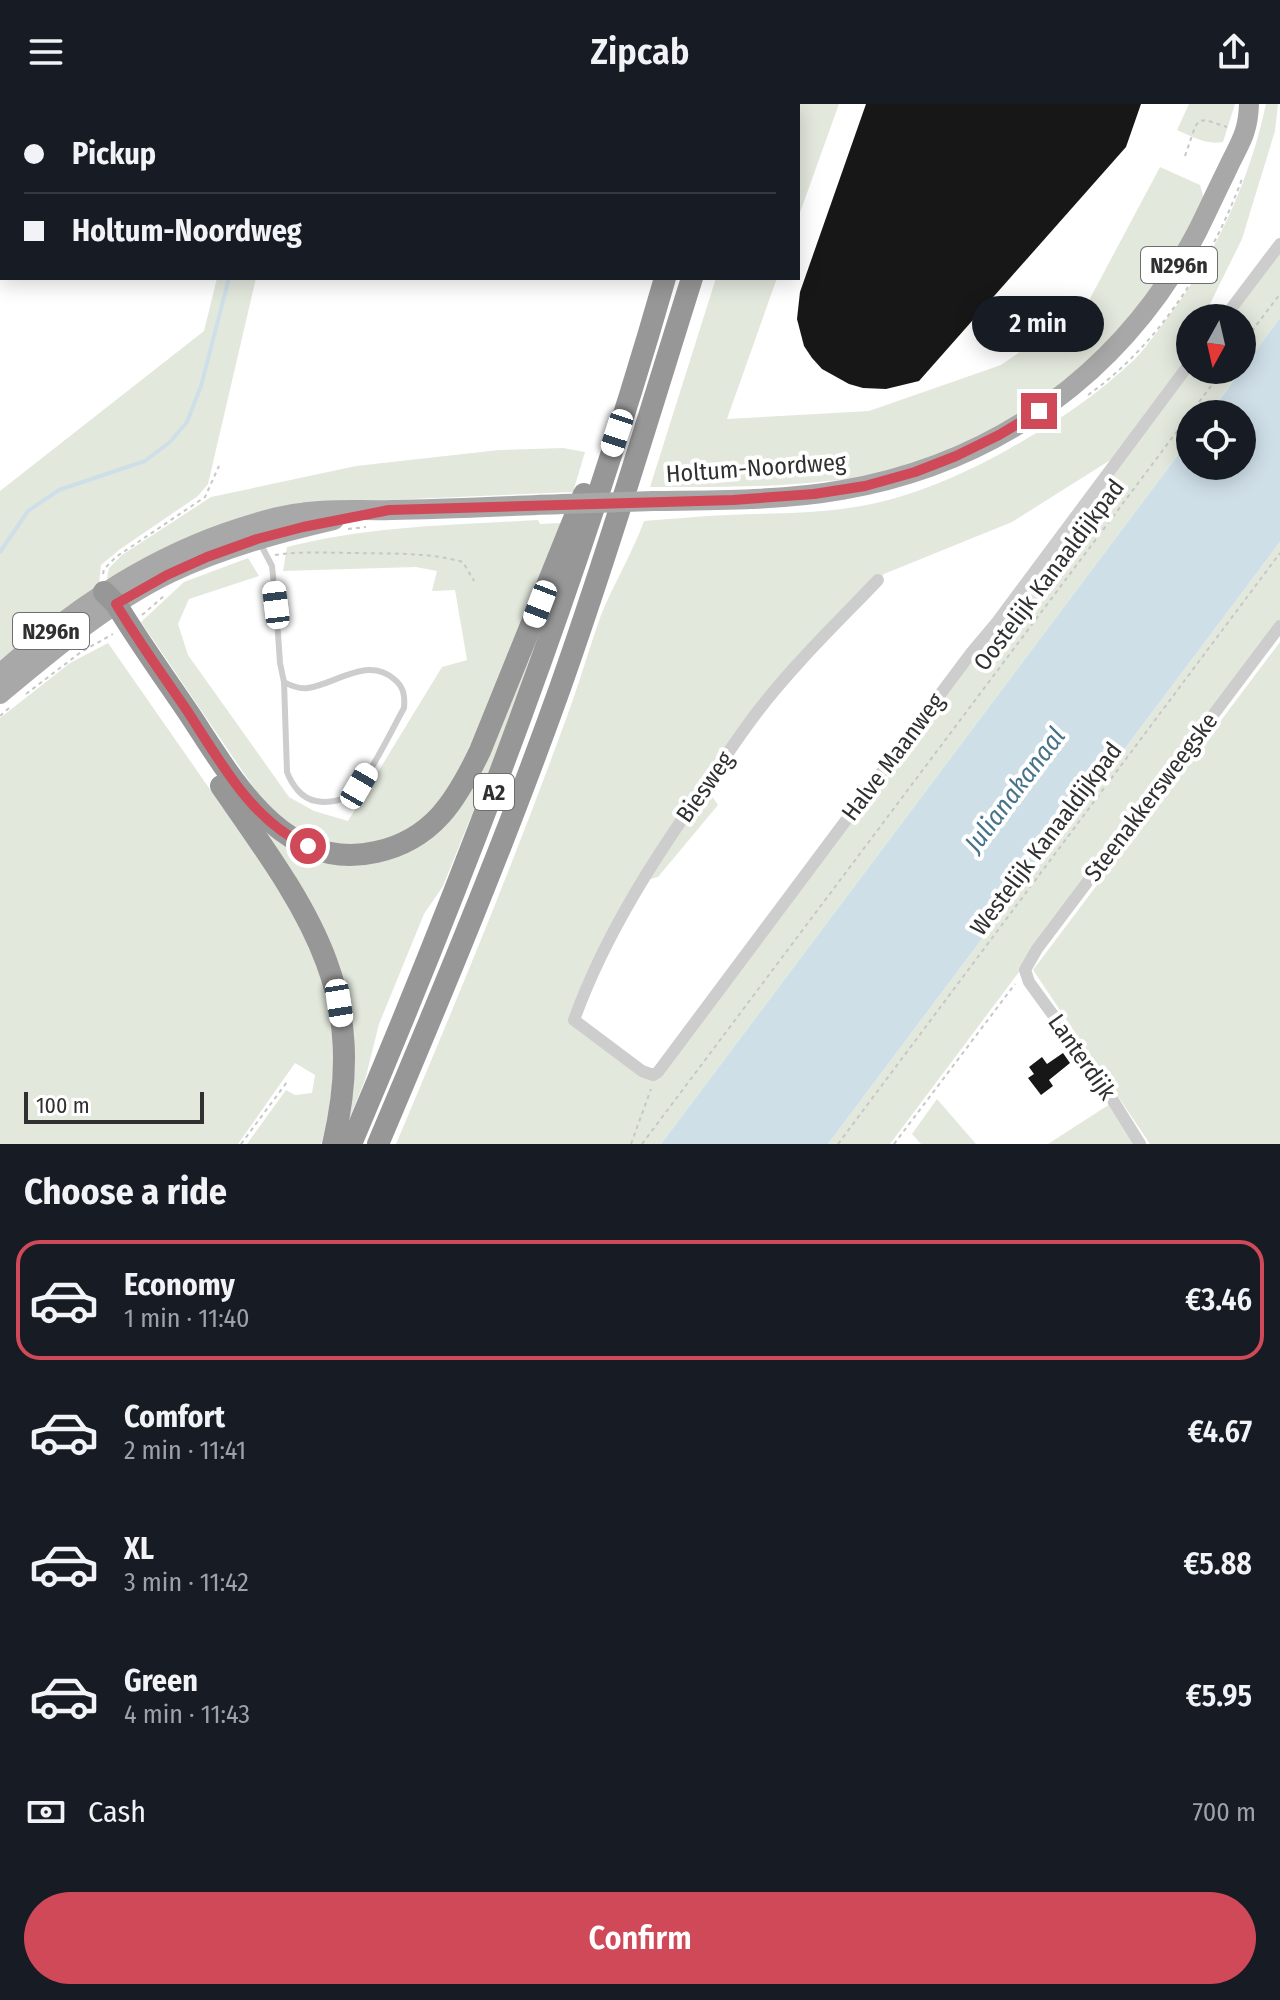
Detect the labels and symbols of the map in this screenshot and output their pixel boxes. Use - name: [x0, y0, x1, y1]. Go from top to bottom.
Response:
- road number: N296n: [1141, 247, 1217, 283]
- callout: 2 min: [973, 295, 1105, 351]
- north arrow: [1176, 304, 1256, 384]
- route end: [1021, 393, 1057, 429]
- car: [598, 406, 636, 460]
- street label: Holtum-Noordweg: [665, 448, 848, 488]
- street label: Oostelijk Kanaaldijkpad: [968, 474, 1130, 676]
- car: [520, 577, 560, 631]
- car: [261, 580, 291, 630]
- road number: N296n: [13, 613, 89, 649]
- street label: Halve Maanweg: [836, 687, 950, 826]
- street label: Steenakkersweegske: [1079, 707, 1223, 887]
- water label: Julianakanaal: [957, 721, 1072, 860]
- street label: Westelijk Kanaaldijkpad: [964, 737, 1128, 941]
- street label: Biesweg: [671, 746, 740, 828]
- car: [337, 759, 381, 813]
- road number: A2: [474, 774, 514, 810]
- route start: [290, 828, 326, 864]
- car: [323, 977, 355, 1029]
- street label: Lanterdijk: [1042, 1009, 1122, 1106]
- scale bar: [24, 1088, 204, 1124]

